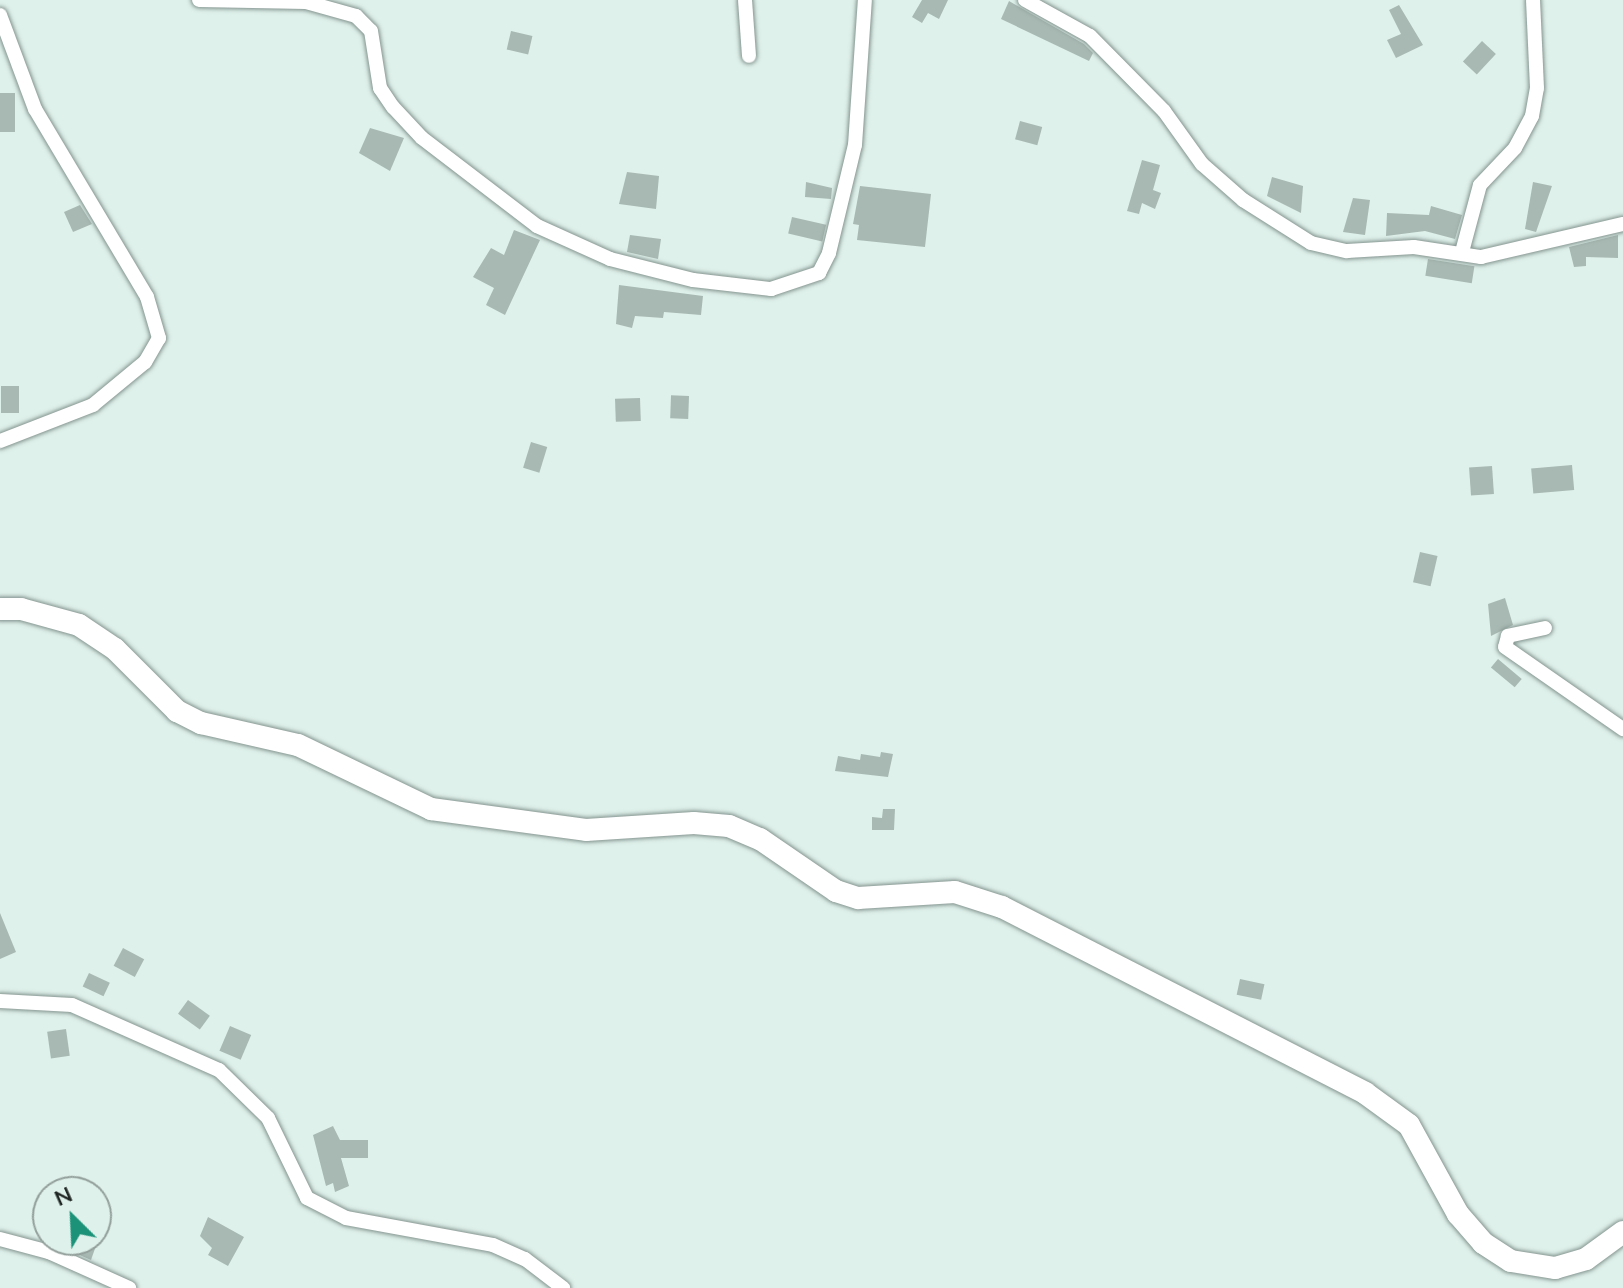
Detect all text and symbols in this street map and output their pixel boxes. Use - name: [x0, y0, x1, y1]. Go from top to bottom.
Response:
- north arrow: [32, 1176, 112, 1256]
- text: N: [50, 1180, 76, 1212]

